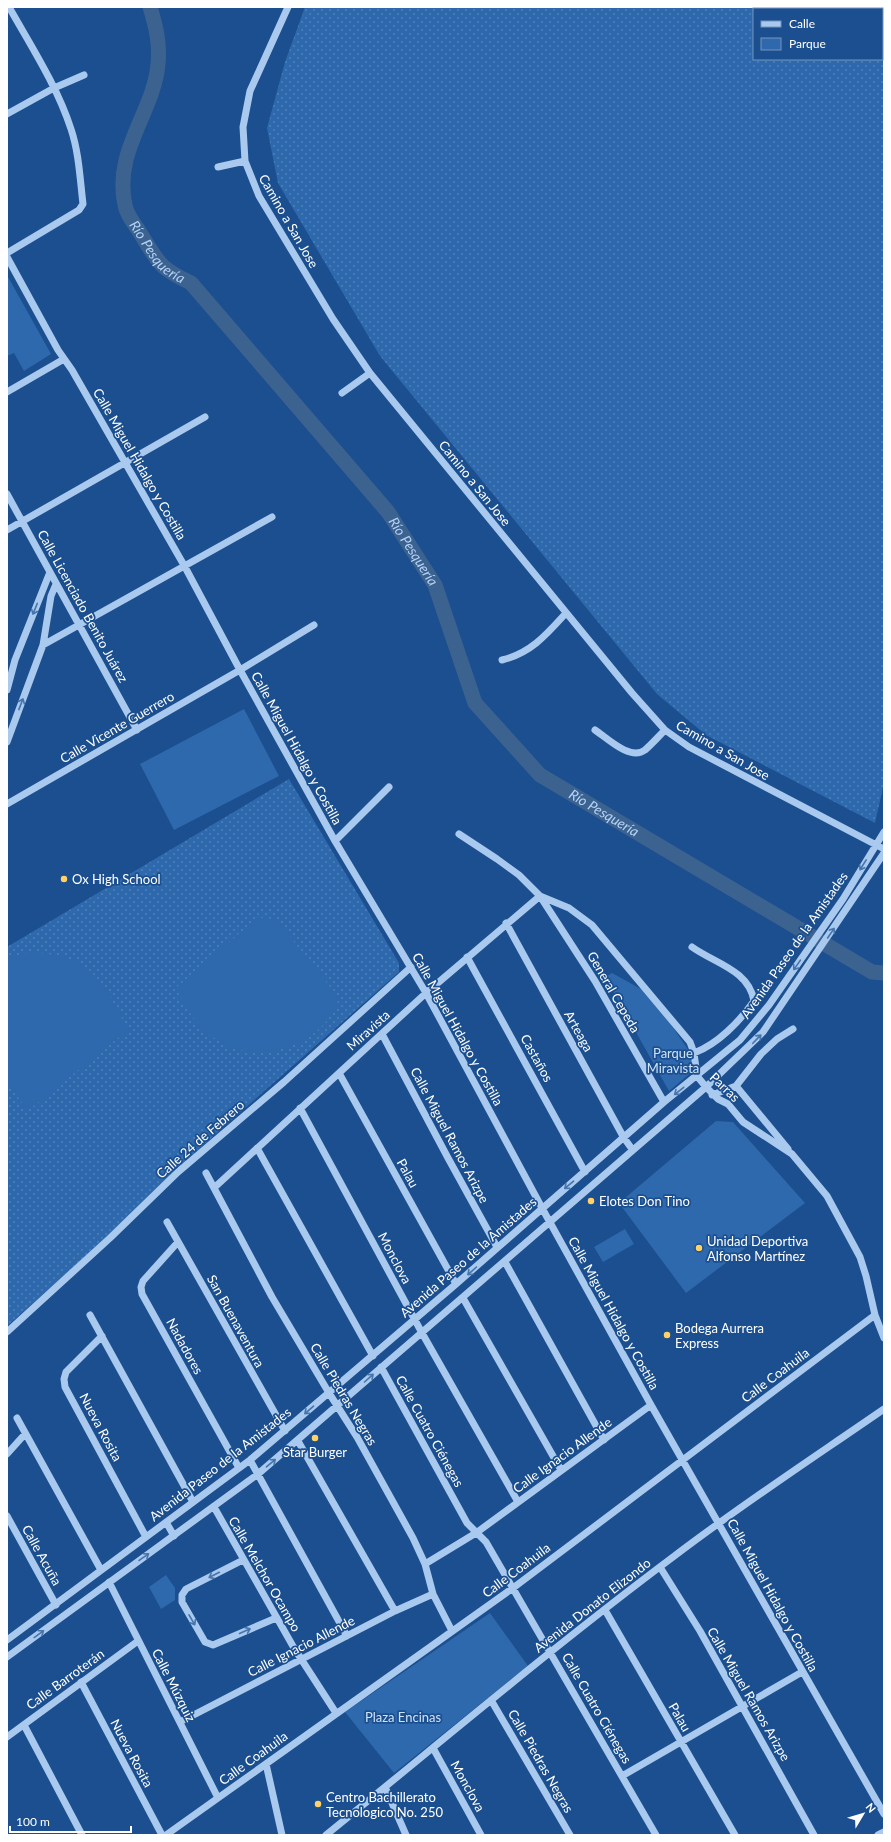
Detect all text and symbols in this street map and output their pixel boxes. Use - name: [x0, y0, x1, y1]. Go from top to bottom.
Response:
- legend: [753, 8, 883, 60]
- text: Calle: [789, 16, 815, 31]
- text: Parque: [789, 36, 826, 51]
- street label: Camino a San Jose: [256, 171, 322, 271]
- water label: Río Pesquería: [126, 217, 188, 287]
- street label: Calle Miguel Hidalgo y Costilla: [90, 385, 190, 543]
- street label: Camino a San Jose: [436, 437, 514, 529]
- water label: Río Pesquería: [385, 514, 442, 589]
- street label: Calle Licenciado Benito Juárez: [34, 527, 132, 685]
- one-way arrow: [31, 602, 39, 614]
- street label: Calle Miguel Hidalgo y Costilla: [248, 669, 346, 827]
- street label: Calle Vicente Guerrero: [57, 688, 177, 766]
- one-way arrow: [18, 698, 26, 710]
- street label: Camino a San Jose: [673, 717, 773, 783]
- water label: Río Pesquería: [566, 785, 642, 840]
- one-way arrow: [859, 859, 867, 871]
- street label: Avenida Paseo de la Amistades: [737, 868, 851, 1021]
- place label: Ox High School: [72, 871, 161, 887]
- marker: Ox High School: [59, 874, 69, 884]
- one-way arrow: [827, 928, 835, 939]
- street label: General Cepeda: [584, 949, 644, 1035]
- street label: Calle Miguel Hidalgo y Costilla: [409, 950, 507, 1108]
- one-way arrow: [793, 959, 801, 970]
- street label: Miravista: [343, 1006, 393, 1054]
- street label: Arteaga: [561, 1008, 597, 1054]
- street label: Castaños: [517, 1031, 557, 1085]
- one-way arrow: [752, 1034, 761, 1044]
- park label: Parque Miravista: [647, 1045, 699, 1076]
- street label: Calle Miguel Ramos Arizpe: [407, 1064, 493, 1206]
- street label: Parras: [707, 1069, 744, 1105]
- one-way arrow: [673, 1087, 684, 1095]
- street label: Calle 24 de Febrero: [153, 1096, 247, 1182]
- street label: Palau: [394, 1156, 422, 1190]
- one-way arrow: [564, 1180, 575, 1189]
- street label: Avenida Paseo de la Amistades: [397, 1193, 540, 1321]
- place label: Elotes Don Tino: [599, 1193, 690, 1209]
- marker: Elotes Don Tino: [586, 1196, 596, 1206]
- street label: Monclova: [375, 1230, 415, 1286]
- place label: Unidad Deportiva Alfonso Martínez: [707, 1233, 808, 1264]
- street label: Calle Miguel Hidalgo y Costilla: [565, 1234, 663, 1392]
- marker: Unidad Deportiva Alfonso Martínez: [694, 1243, 704, 1253]
- one-way arrow: [466, 1266, 477, 1275]
- street label: San Buenaventura: [204, 1272, 268, 1370]
- street label: Nadadores: [163, 1315, 207, 1377]
- place label: Bodega Aurrera Express: [675, 1320, 764, 1351]
- marker: Bodega Aurrera Express: [662, 1330, 672, 1340]
- street label: Calle Piedras Negras: [307, 1340, 381, 1448]
- street label: Calle Coahuila: [738, 1344, 812, 1406]
- street label: Calle Cuatro Ciénegas: [393, 1372, 468, 1490]
- one-way arrow: [364, 1373, 374, 1383]
- street label: Nueva Rosita: [76, 1390, 126, 1464]
- street label: Avenida Paseo de la Amistades: [146, 1403, 294, 1524]
- one-way arrow: [304, 1405, 315, 1414]
- street label: Calle Ignacio Allende: [510, 1414, 615, 1496]
- marker: Star Burger: [310, 1433, 320, 1443]
- place label: Star Burger: [283, 1444, 347, 1460]
- one-way arrow: [265, 1459, 276, 1468]
- street label: Calle Melchor Ocampo: [226, 1514, 304, 1634]
- street label: Calle Miguel Hidalgo y Costilla: [724, 1516, 822, 1674]
- street label: Calle Acuña: [19, 1522, 65, 1588]
- street label: Calle Coahuila: [479, 1539, 553, 1601]
- one-way arrow: [138, 1553, 149, 1561]
- street label: Avenida Donato Elizondo: [530, 1554, 654, 1656]
- one-way arrow: [208, 1572, 220, 1579]
- street label: Calle Ignacio Allende: [245, 1612, 357, 1680]
- one-way arrow: [189, 1614, 197, 1626]
- street label: Calle Miguel Ramos Arizpe: [704, 1624, 794, 1764]
- one-way arrow: [238, 1627, 250, 1634]
- one-way arrow: [33, 1630, 44, 1638]
- street label: Calle Barroterán: [23, 1645, 107, 1713]
- street label: Calle Múzquiz: [149, 1646, 199, 1724]
- street label: Calle Cuatro Ciénegas: [559, 1650, 635, 1767]
- street label: Palau: [665, 1700, 695, 1734]
- street label: Calle Piedras Negras: [505, 1706, 577, 1816]
- park label: Plaza Encinas: [365, 1709, 441, 1725]
- street label: Nueva Rosita: [107, 1716, 157, 1790]
- street label: Calle Coahuila: [216, 1728, 290, 1788]
- street label: Monclova: [447, 1758, 489, 1814]
- place label: Centro Bachillerato Tecnologico No. 250: [326, 1789, 443, 1820]
- north arrow: [843, 1794, 883, 1834]
- marker: Centro Bachillerato Tecnologico No. 250: [313, 1799, 323, 1809]
- text: N: [864, 1800, 879, 1815]
- scale bar: [10, 1808, 131, 1834]
- text: 100 m: [16, 1814, 50, 1829]

